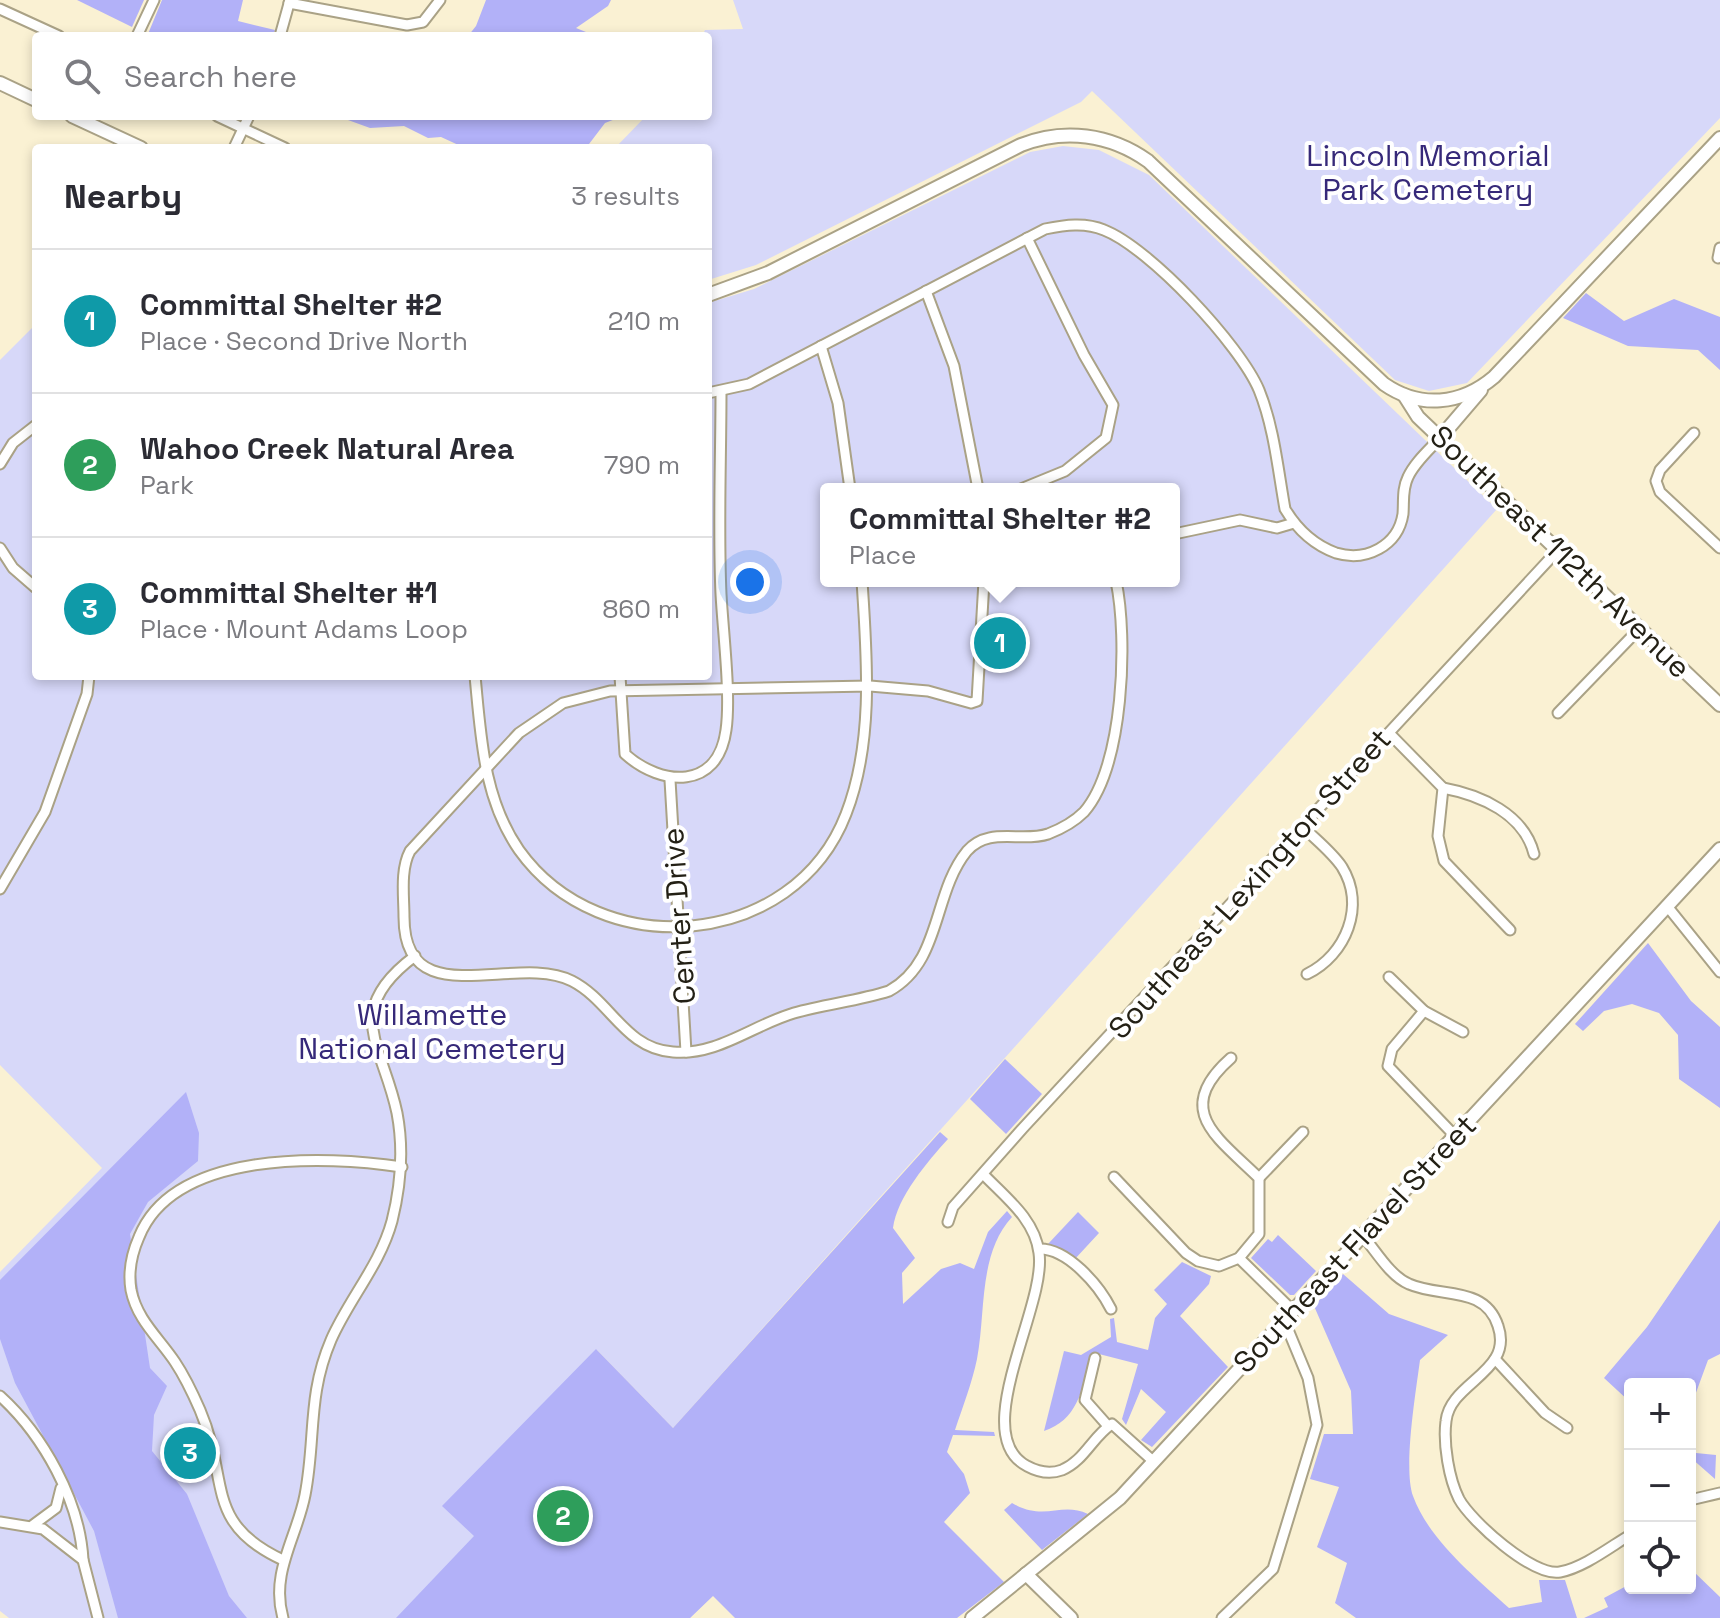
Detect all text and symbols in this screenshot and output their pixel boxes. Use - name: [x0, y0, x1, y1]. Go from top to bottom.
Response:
- search box: [32, 32, 712, 120]
- icon: search: [60, 54, 104, 98]
- text: Search here: [124, 57, 297, 96]
- park label: Lincoln Memorial Park Cemetery: [1306, 136, 1550, 209]
- text: Nearby: [64, 175, 182, 218]
- text: 3 results: [571, 179, 680, 213]
- text: Committal Shelter #2: [140, 285, 442, 324]
- text: 1: [84, 304, 96, 338]
- text: 210 m: [608, 304, 680, 338]
- text: Place · Second Drive North: [140, 324, 468, 358]
- street label: Southeast 112th Avenue: [1422, 417, 1699, 687]
- text: Wahoo Creek Natural Area: [140, 429, 514, 468]
- text: 2: [82, 448, 98, 482]
- text: 790 m: [604, 448, 680, 482]
- text: Park: [140, 468, 194, 502]
- popup: [820, 483, 1180, 587]
- text: Committal Shelter #2: [849, 499, 1151, 538]
- text: Place: [849, 538, 916, 572]
- your location: [730, 562, 770, 602]
- text: Committal Shelter #1: [140, 573, 438, 612]
- text: 3: [82, 592, 98, 626]
- text: 860 m: [602, 592, 680, 626]
- text: Place · Mount Adams Loop: [140, 612, 468, 646]
- pin: 1: [974, 613, 1026, 673]
- street label: Southeast Lexington Street: [1100, 720, 1400, 1047]
- street label: Center Drive: [653, 826, 704, 1006]
- park label: Willamette National Cemetery: [298, 995, 566, 1068]
- street label: Southeast Flavel Street: [1225, 1106, 1485, 1381]
- map controls: [1624, 1378, 1696, 1594]
- button: +: [1624, 1378, 1696, 1450]
- pin: 3: [164, 1423, 216, 1483]
- button: −: [1624, 1450, 1696, 1522]
- pin: 2: [537, 1486, 589, 1546]
- button: locate: [1624, 1522, 1696, 1594]

